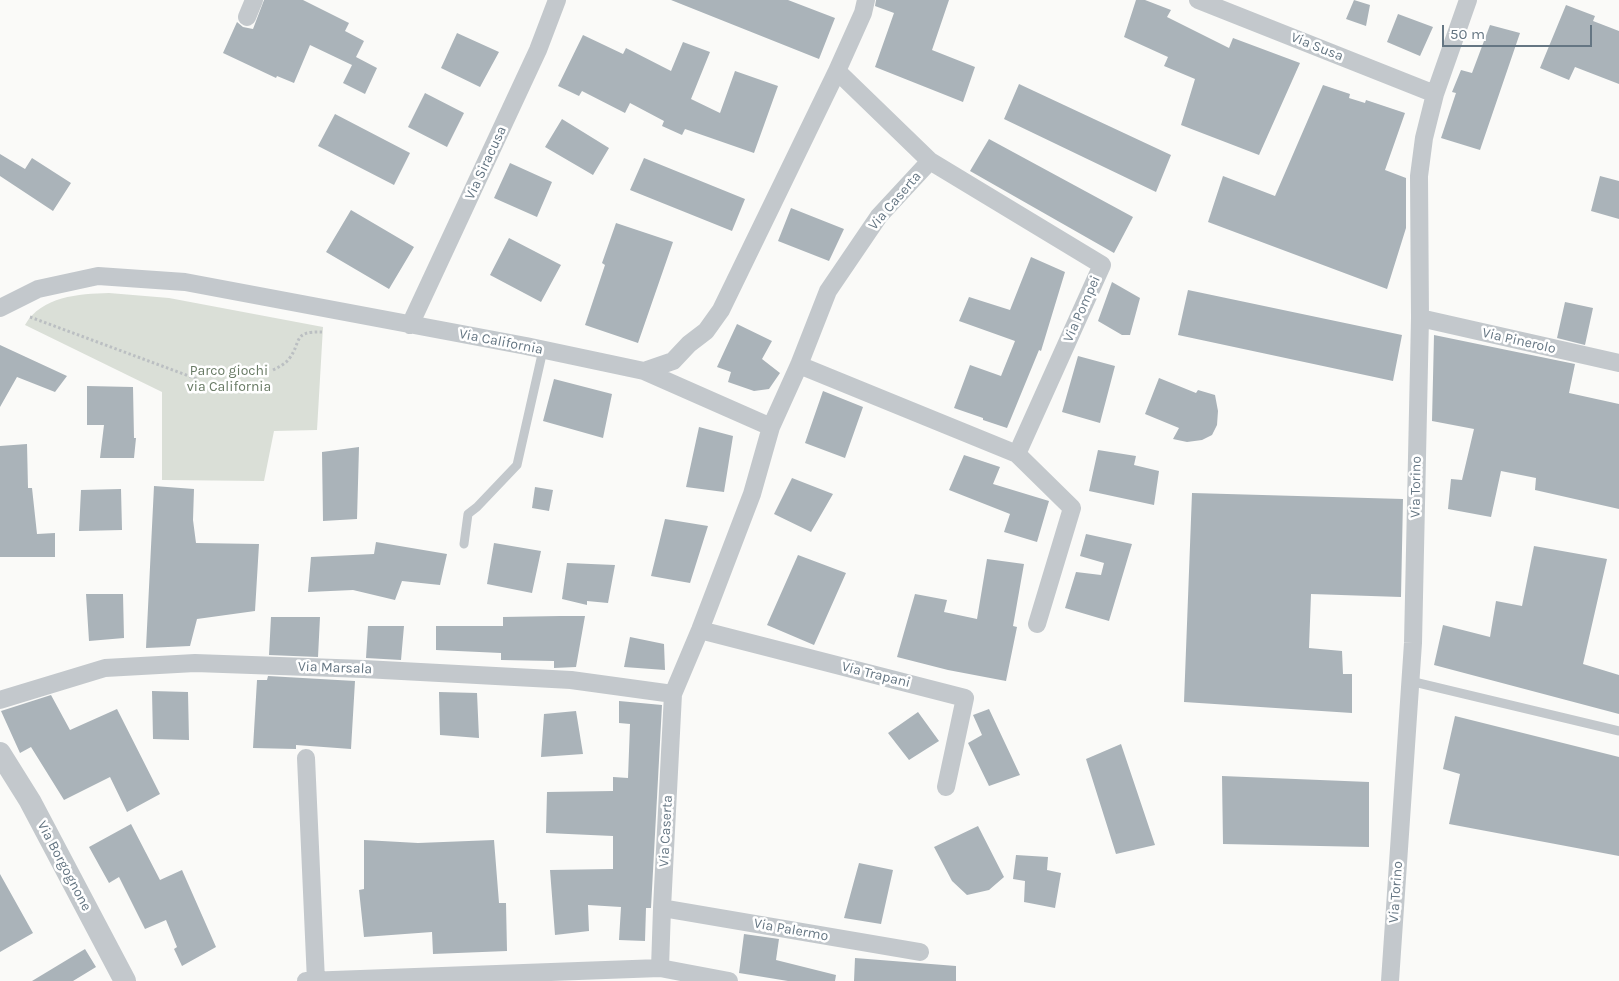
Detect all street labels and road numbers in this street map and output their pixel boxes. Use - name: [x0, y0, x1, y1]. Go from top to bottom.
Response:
- street label: Via Susa: [1288, 29, 1346, 65]
- street label: Via Siracusa: [462, 124, 510, 202]
- street label: Via Caserta: [865, 168, 925, 234]
- street label: Via Pompei: [1060, 273, 1104, 345]
- street label: Via Pinerolo: [1481, 324, 1557, 358]
- street label: Via California: [458, 326, 544, 358]
- street label: Via Torino: [1407, 456, 1425, 518]
- street label: Via Marsala: [298, 658, 372, 678]
- street label: Via Trapani: [840, 658, 912, 692]
- street label: Via Caserta: [656, 795, 676, 867]
- street label: Via Borgognone: [33, 818, 95, 914]
- street label: Via Torino: [1385, 861, 1407, 923]
- street label: Via Palermo: [752, 915, 830, 945]

